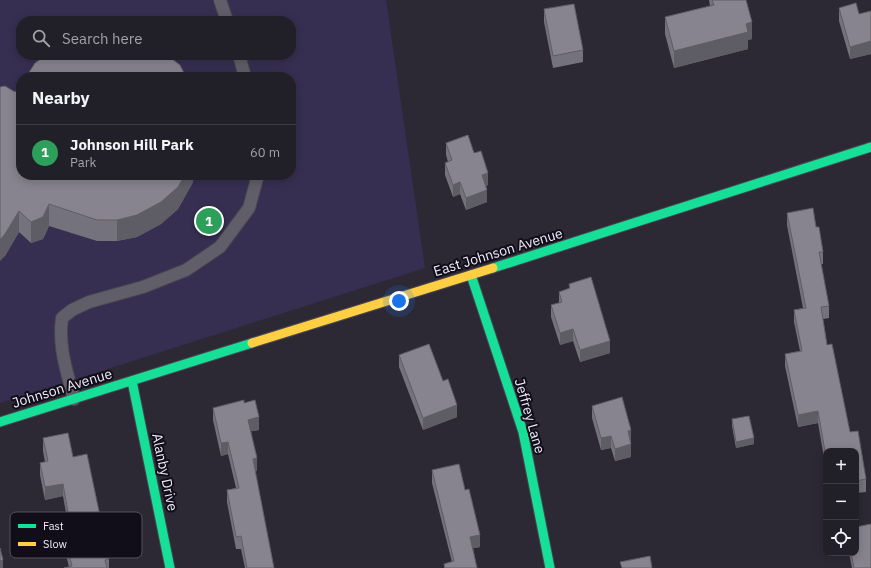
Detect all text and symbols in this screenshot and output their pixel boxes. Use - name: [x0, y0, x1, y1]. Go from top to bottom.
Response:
- search box: [16, 16, 296, 60]
- icon: search: [30, 27, 52, 49]
- text: Search here: [62, 29, 142, 48]
- text: Nearby: [32, 87, 90, 109]
- text: Johnson Hill Park: [70, 135, 194, 154]
- text: 1: [41, 144, 49, 161]
- text: 60 m: [250, 144, 280, 161]
- text: Park: [70, 154, 96, 171]
- pin: 1: [196, 206, 222, 236]
- street label: East Johnson Avenue: [431, 224, 565, 280]
- your location: [389, 291, 409, 311]
- street label: Johnson Avenue: [10, 364, 114, 412]
- street label: Jeffrey Lane: [511, 377, 549, 456]
- street label: Alanby Drive: [148, 431, 182, 513]
- map controls: [823, 448, 859, 556]
- button: +: [823, 448, 859, 484]
- button: −: [823, 484, 859, 520]
- legend: [10, 512, 142, 558]
- text: Fast: [43, 519, 64, 533]
- button: locate: [823, 520, 859, 556]
- text: Slow: [43, 537, 67, 551]

